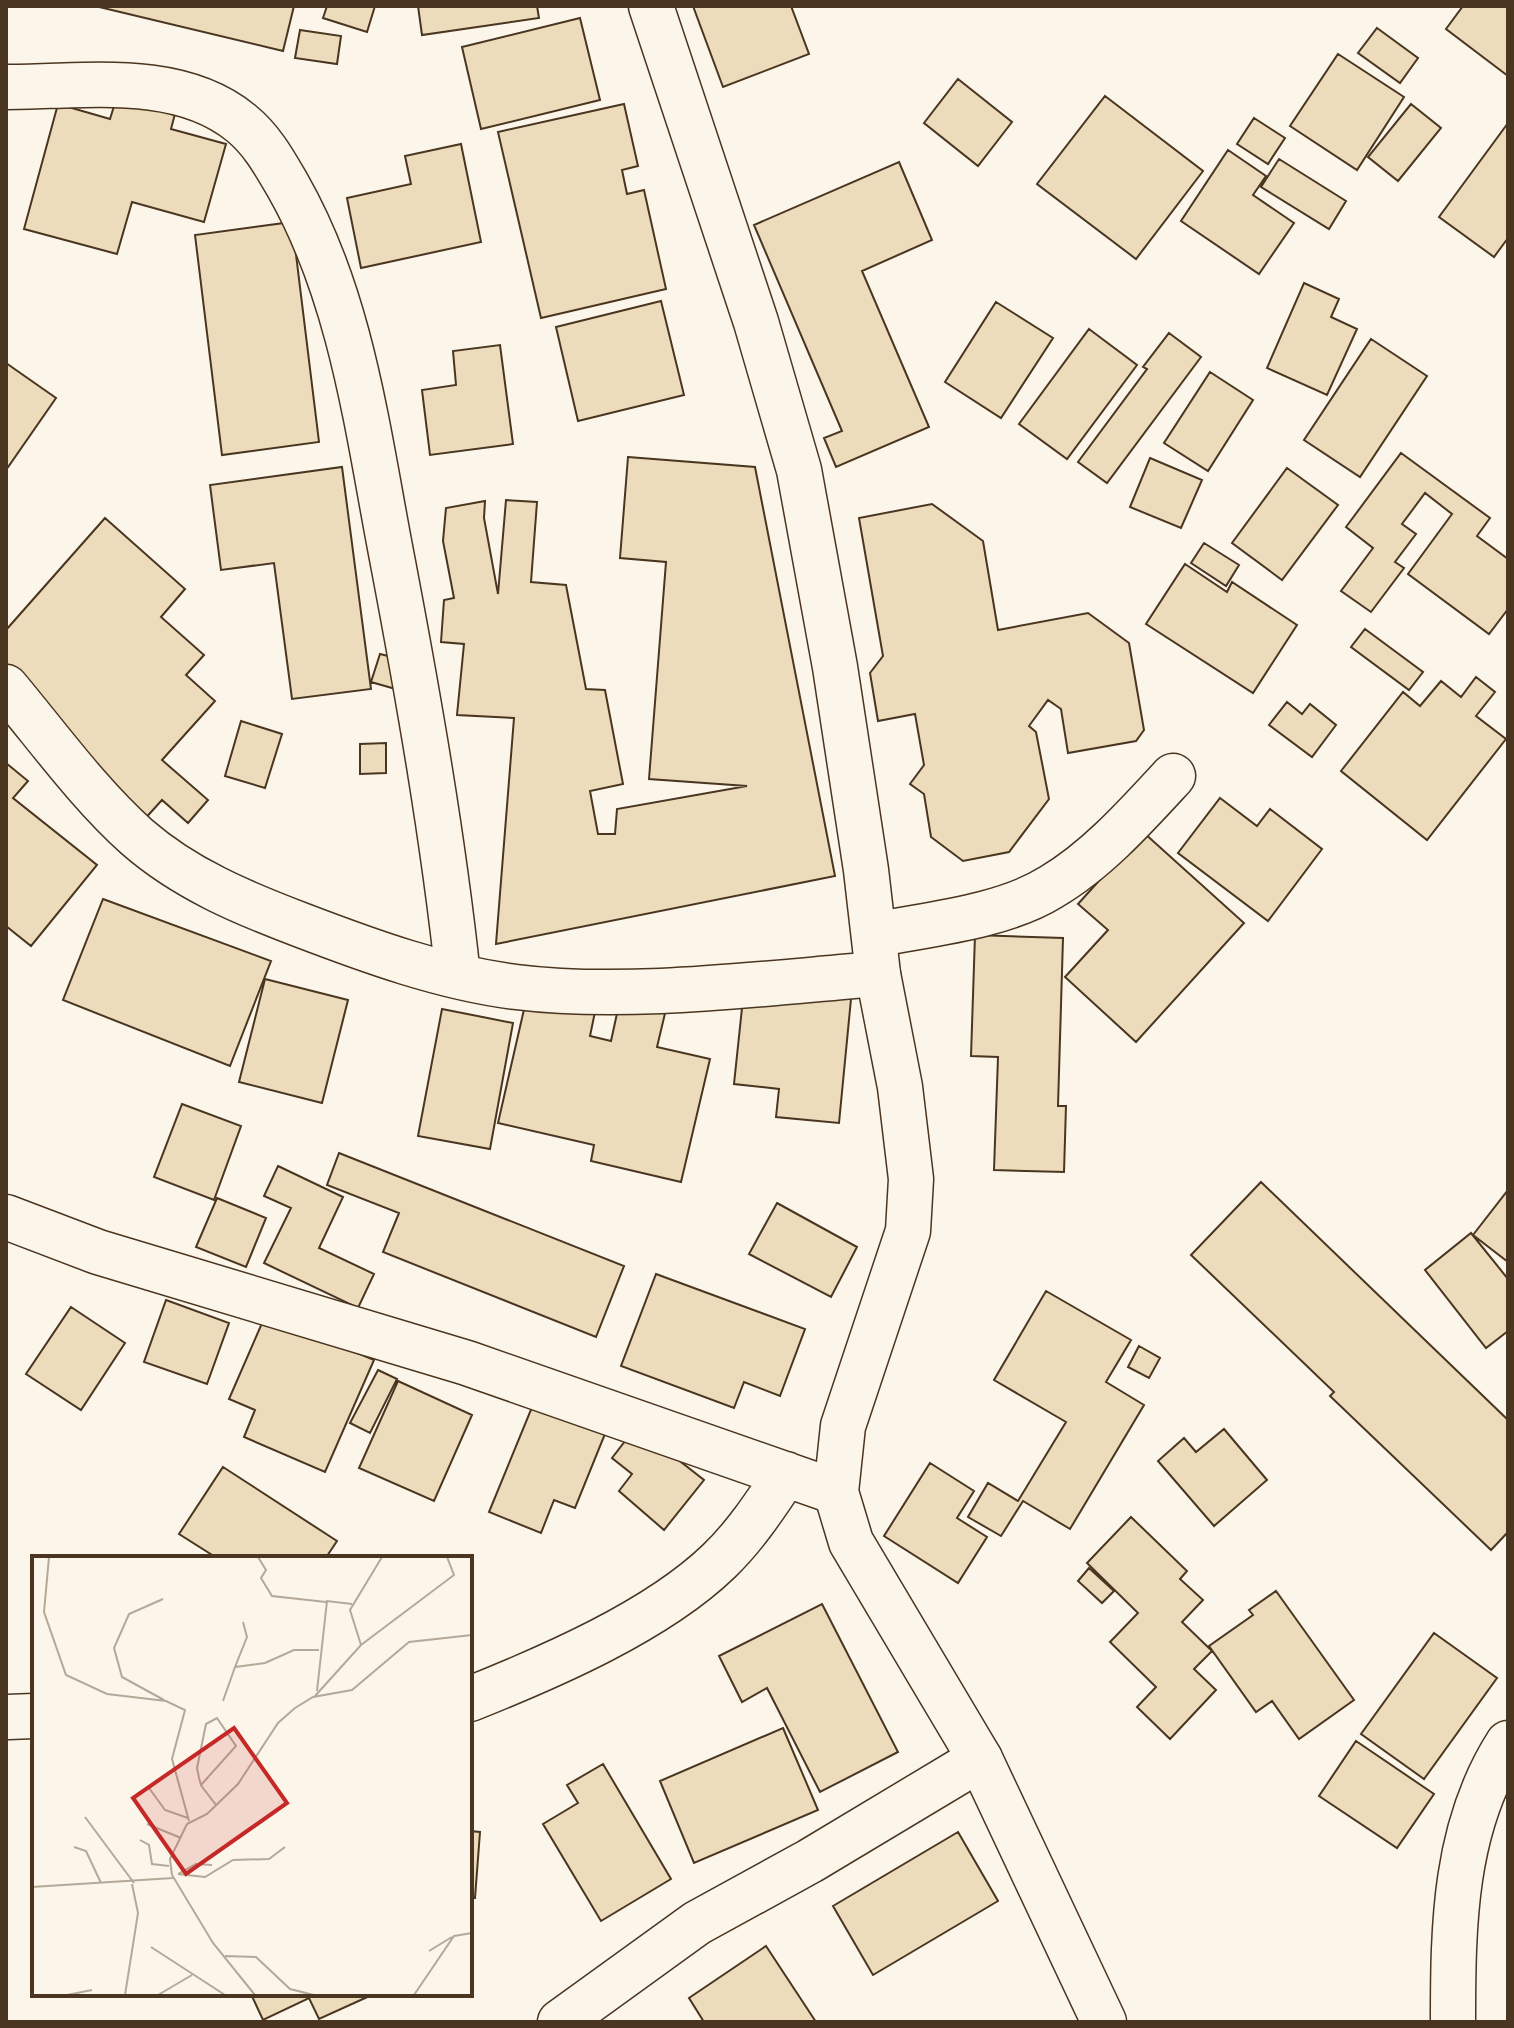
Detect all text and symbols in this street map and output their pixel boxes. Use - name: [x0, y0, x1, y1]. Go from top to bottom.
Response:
- inset map: [32, 1556, 472, 1996]

